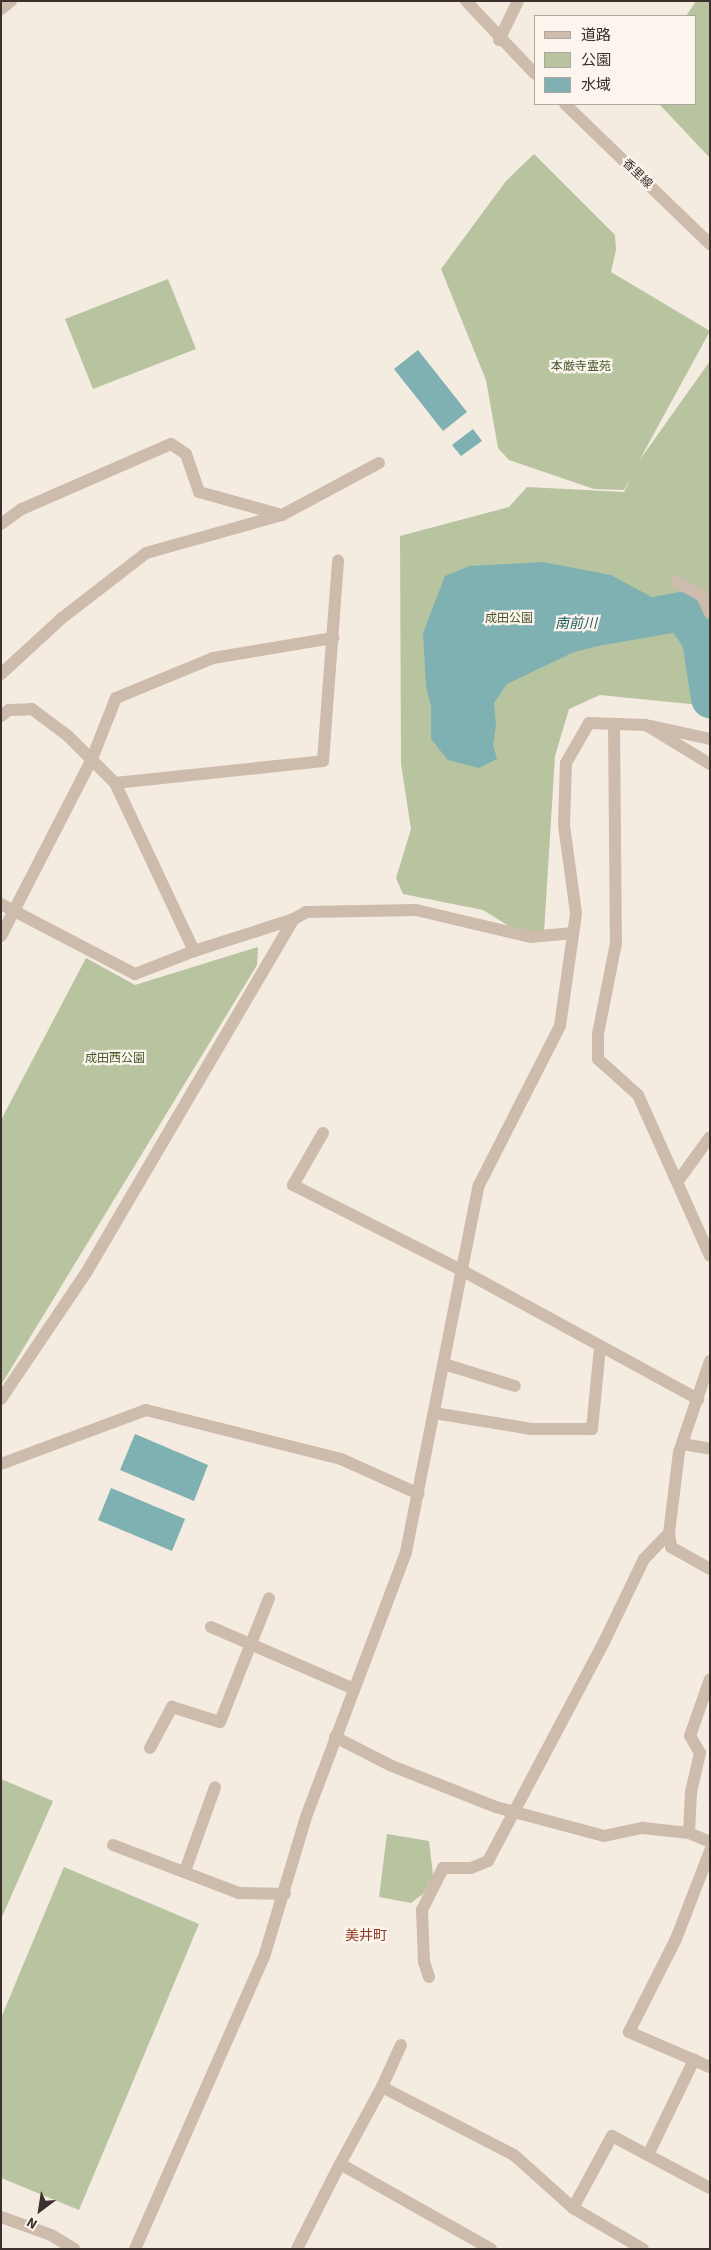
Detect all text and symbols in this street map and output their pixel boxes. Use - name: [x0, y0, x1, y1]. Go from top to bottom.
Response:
- legend: [534, 15, 696, 105]
- text: 道路: [581, 25, 611, 46]
- text: 公園: [581, 50, 611, 71]
- text: 水域: [581, 75, 611, 96]
- street label: 香里線: [619, 156, 655, 192]
- park label: 本厳寺霊苑: [551, 360, 611, 374]
- park label: 成田公園: [485, 612, 533, 626]
- water label: 南前川: [555, 616, 597, 632]
- park label: 成田西公園: [85, 1052, 145, 1066]
- district label: 美井町: [345, 1928, 387, 1944]
- north arrow: [15, 2185, 65, 2235]
- text: N: [23, 2212, 41, 2234]

